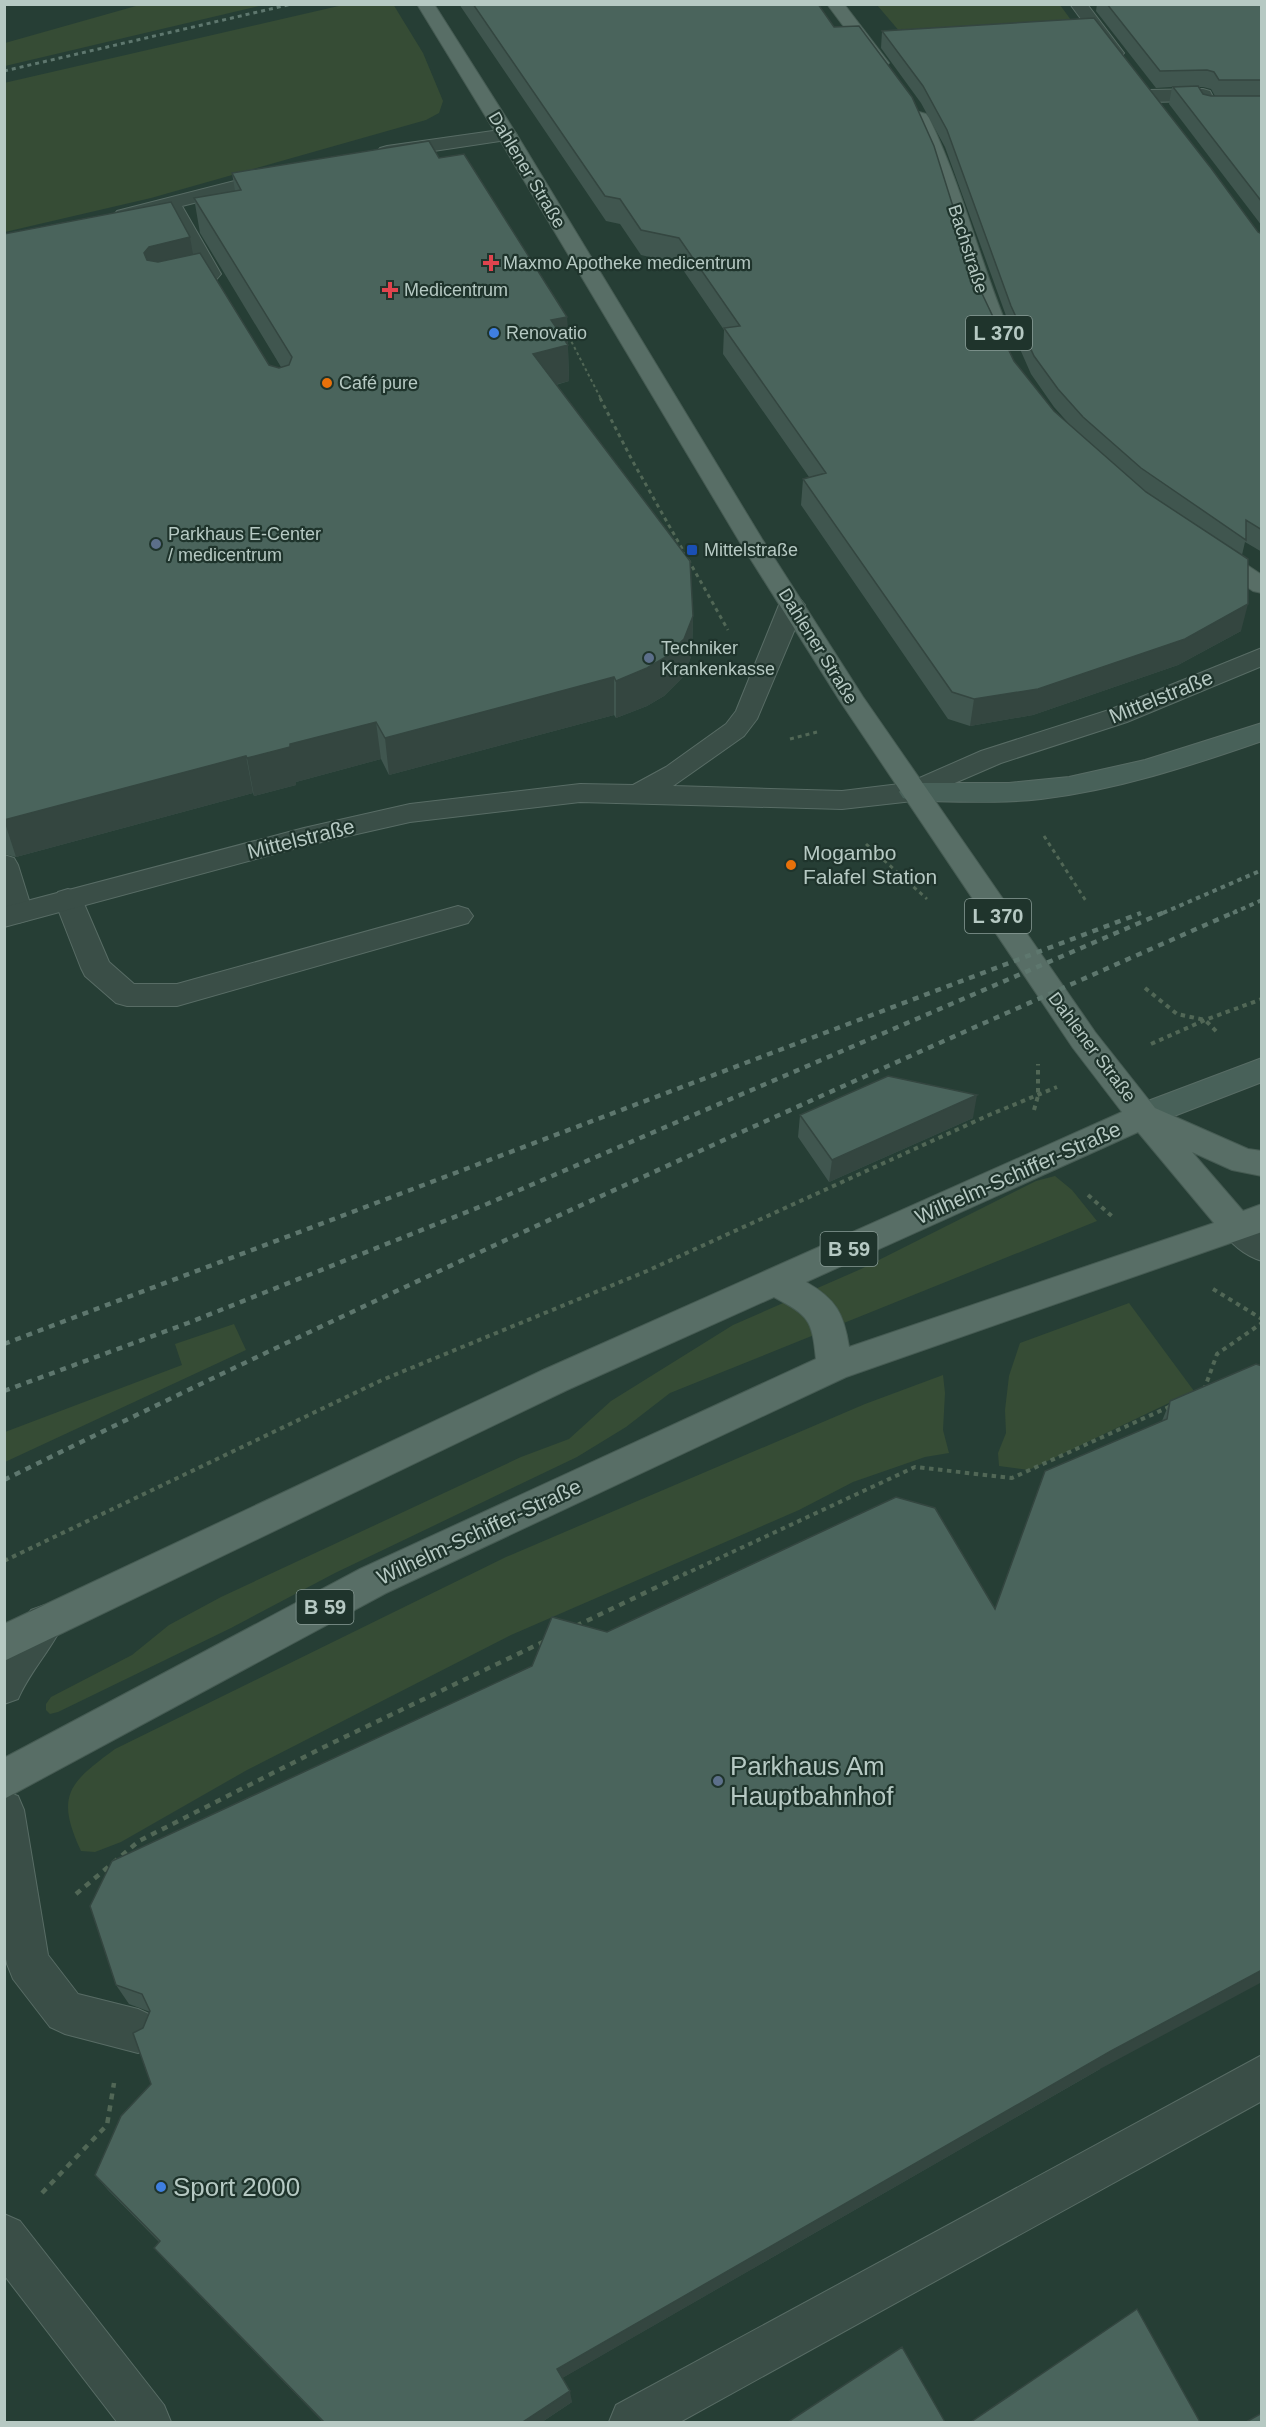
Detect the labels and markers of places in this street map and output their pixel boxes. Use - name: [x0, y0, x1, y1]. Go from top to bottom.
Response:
- place label: Maxmo Apotheke medicentrum: [503, 253, 751, 273]
- marker: Maxmo Apotheke medicentrum: [484, 256, 498, 270]
- place label: Medicentrum: [404, 280, 508, 300]
- marker: Medicentrum: [381, 281, 399, 299]
- place label: Renovatio: [506, 323, 587, 343]
- marker: Renovatio: [487, 326, 501, 340]
- place label: Café pure: [339, 373, 418, 393]
- marker: Café pure: [320, 376, 334, 390]
- place label: Parkhaus E-Center / medicentrum: [168, 524, 321, 565]
- marker: Parkhaus E-Center / medicentrum: [149, 537, 163, 551]
- place label: Mittelstraße: [704, 540, 798, 560]
- marker: Mittelstraße: [685, 543, 699, 557]
- place label: Techniker Krankenkasse: [661, 638, 775, 679]
- marker: Techniker Krankenkasse: [642, 651, 656, 665]
- place label: Mogambo Falafel Station: [803, 841, 937, 888]
- marker: Mogambo Falafel Station: [784, 858, 798, 872]
- place label: Parkhaus Am Hauptbahnhof: [730, 1751, 894, 1811]
- marker: Parkhaus Am Hauptbahnhof: [711, 1774, 725, 1788]
- place label: Sport 2000: [173, 2172, 300, 2202]
- marker: Sport 2000: [154, 2180, 168, 2194]

